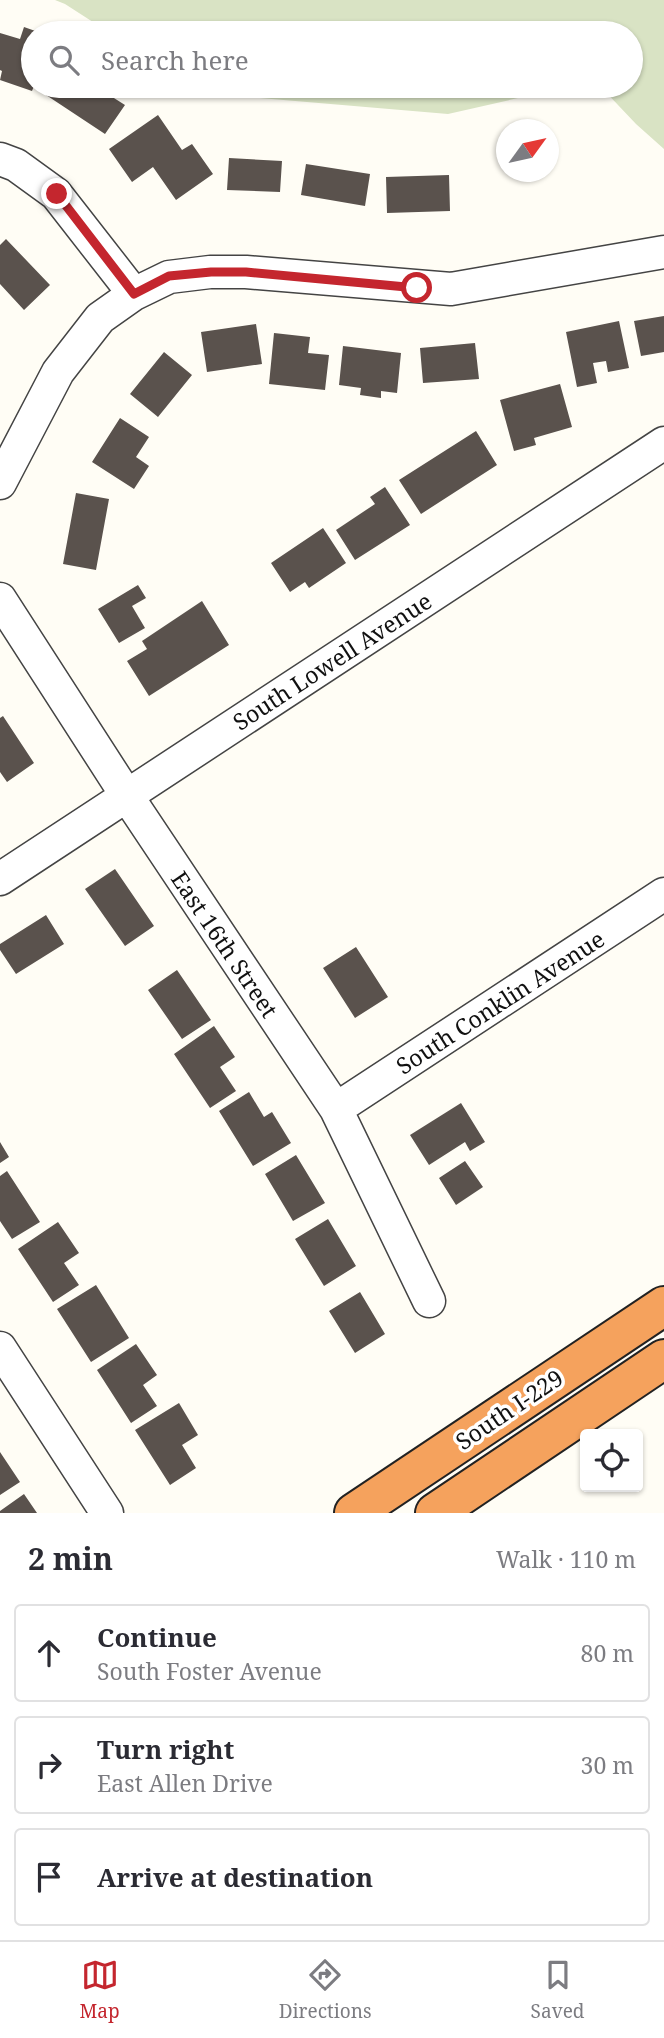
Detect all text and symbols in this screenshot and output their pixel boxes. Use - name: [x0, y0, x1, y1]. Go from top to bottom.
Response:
- search box: [21, 21, 643, 98]
- icon: search: [45, 41, 83, 79]
- text: Search here: [101, 42, 249, 78]
- north arrow: [496, 119, 559, 182]
- route end: [41, 178, 72, 209]
- route start: [401, 272, 432, 303]
- street label: South Lowell Avenue: [226, 585, 438, 737]
- street label: East 16th Street: [164, 864, 286, 1024]
- street label: South Conklin Avenue: [390, 923, 610, 1081]
- street label: South I-229: [449, 1361, 569, 1457]
- map controls: [580, 1429, 643, 1492]
- button: locate: [580, 1429, 643, 1492]
- text: 2 min: [28, 1538, 113, 1579]
- text: Walk · 110 m: [496, 1543, 636, 1575]
- text: Continue: [97, 1619, 217, 1655]
- icon: ahead: [30, 1634, 68, 1672]
- text: 80 m: [581, 1637, 634, 1669]
- text: South Foster Avenue: [97, 1655, 322, 1687]
- text: Turn right: [97, 1731, 234, 1767]
- icon: right: [30, 1746, 68, 1784]
- text: 30 m: [581, 1749, 634, 1781]
- text: East Allen Drive: [97, 1767, 273, 1799]
- icon: arrive: [30, 1858, 68, 1896]
- text: Arrive at destination: [97, 1859, 373, 1895]
- tab: Map: [80, 1956, 120, 2024]
- tab: Directions: [279, 1956, 372, 2024]
- tab: Saved: [531, 1956, 584, 2024]

